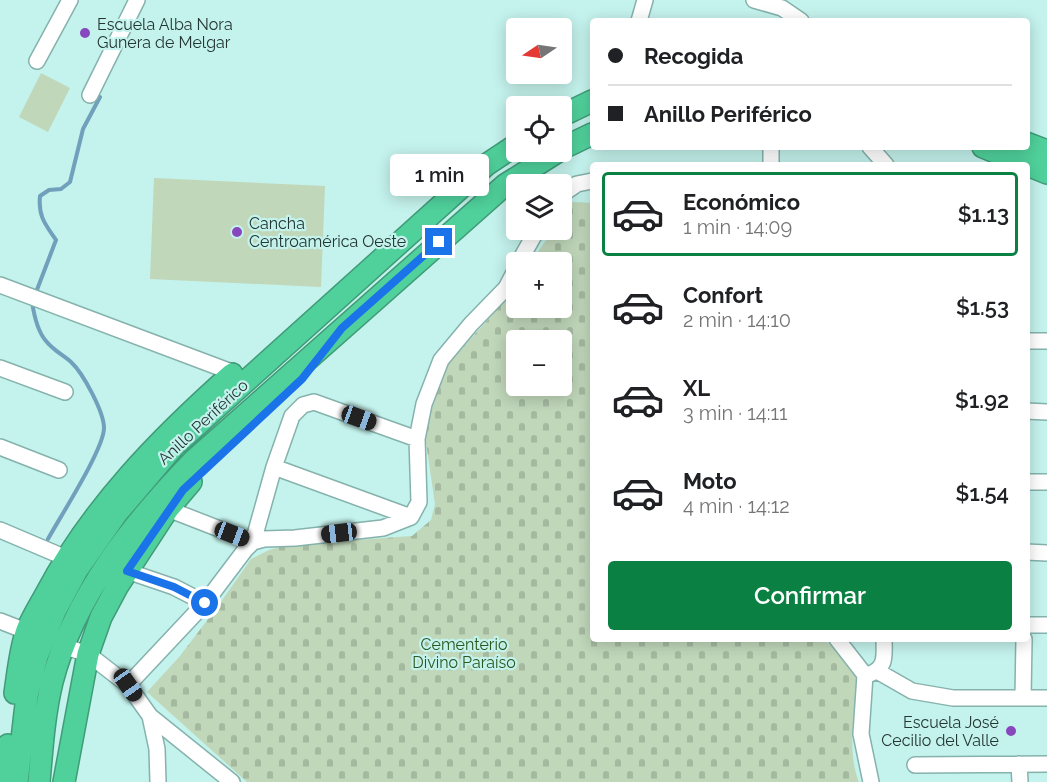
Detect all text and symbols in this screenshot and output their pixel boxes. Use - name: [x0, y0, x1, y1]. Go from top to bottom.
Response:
- place label: Escuela Alba Nora Gunera de Melgar: [97, 15, 233, 52]
- north arrow: [506, 18, 572, 84]
- map controls: [506, 18, 572, 396]
- marker: Escuela Alba Nora Gunera de Melgar: [78, 26, 92, 40]
- text: Recogida: [644, 43, 743, 69]
- button: locate: [506, 96, 572, 162]
- text: Anillo Periférico: [644, 101, 812, 127]
- callout: 1 min: [390, 155, 488, 197]
- text: 1 min: [415, 163, 464, 187]
- button: layers: [506, 174, 572, 240]
- icon: car: [611, 187, 665, 241]
- text: Económico: [683, 189, 800, 215]
- text: $1.13: [958, 201, 1009, 227]
- place label: Cancha Centroamérica Oeste: [249, 214, 406, 251]
- text: 1 min · 14:09: [683, 215, 792, 239]
- marker: Cancha Centroamérica Oeste: [230, 225, 244, 239]
- route end: [425, 228, 452, 255]
- button: +: [506, 252, 572, 318]
- icon: car: [611, 280, 665, 334]
- text: Confort: [683, 282, 763, 308]
- text: $1.53: [956, 294, 1009, 320]
- text: 2 min · 14:10: [683, 308, 791, 332]
- button: −: [506, 330, 572, 396]
- icon: car: [611, 373, 665, 427]
- text: XL: [683, 375, 710, 401]
- street label: Anillo Periférico: [154, 376, 252, 468]
- text: $1.92: [955, 387, 1009, 413]
- text: 3 min · 14:11: [683, 401, 788, 425]
- car: [339, 403, 379, 433]
- icon: car: [611, 466, 665, 520]
- text: Moto: [683, 468, 737, 494]
- text: $1.54: [956, 480, 1009, 506]
- text: 4 min · 14:12: [683, 494, 790, 518]
- car: [212, 519, 252, 549]
- car: [320, 522, 358, 544]
- button: Confirmar: [608, 561, 1012, 630]
- route start: [191, 589, 218, 616]
- park label: Cementerio Divino Paraíso: [412, 635, 516, 672]
- car: [110, 665, 146, 705]
- place label: Escuela José Cecilio del Valle: [881, 713, 999, 750]
- marker: Escuela José Cecilio del Valle: [1004, 724, 1018, 738]

